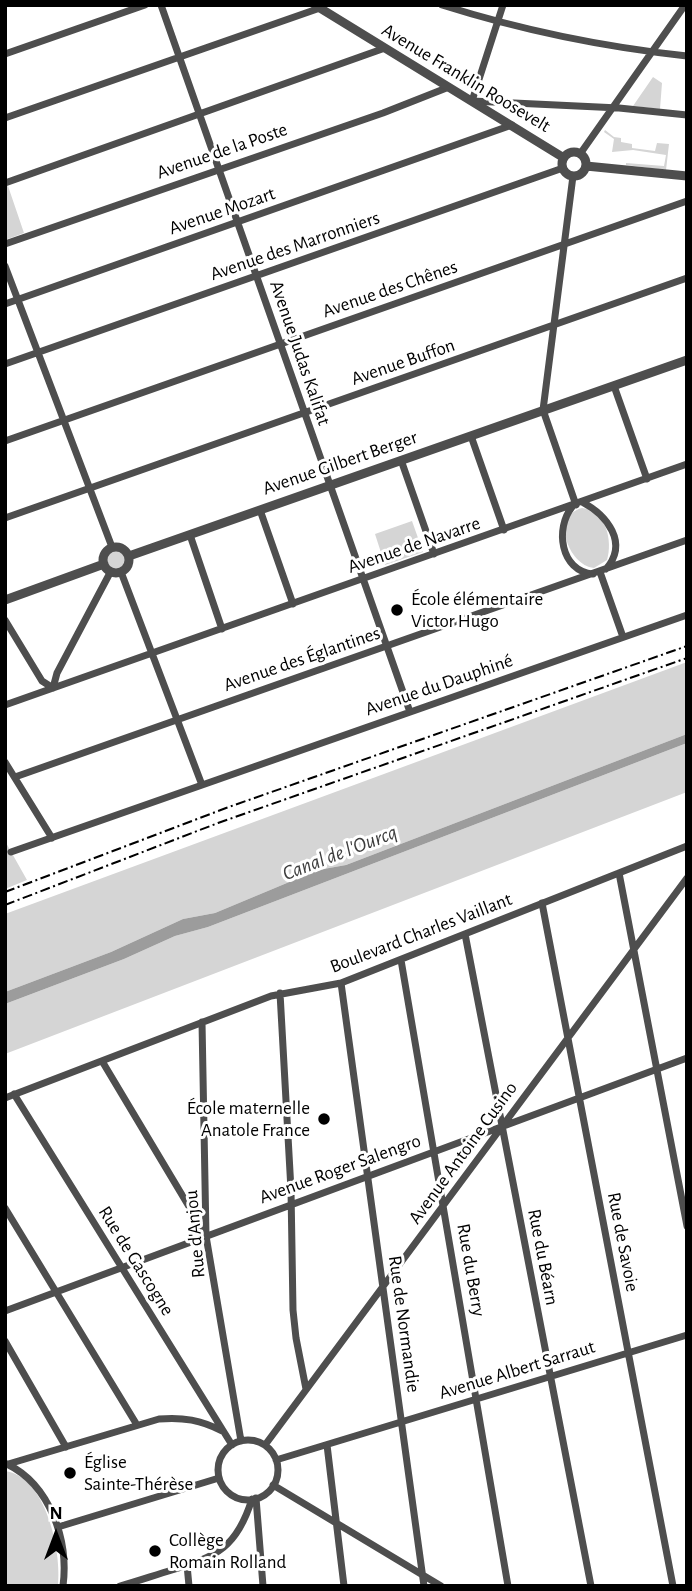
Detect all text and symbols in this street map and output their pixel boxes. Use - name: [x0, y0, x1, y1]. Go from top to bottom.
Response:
- street label: Avenue Franklin Roosevelt: [377, 19, 555, 137]
- street label: Avenue de la Poste: [154, 118, 290, 184]
- street label: Avenue Mozart: [166, 182, 278, 240]
- street label: Avenue des Marronniers: [207, 206, 383, 286]
- street label: Avenue des Chênes: [319, 255, 461, 323]
- street label: Avenue Judas Kalifat: [265, 278, 335, 428]
- street label: Avenue Buffon: [348, 334, 458, 390]
- street label: Avenue Gilbert Berger: [260, 426, 420, 500]
- street label: Avenue de Navarre: [345, 512, 483, 578]
- place label: École élémentaire Victor Hugo: [411, 588, 543, 632]
- marker: École élémentaire Victor Hugo: [389, 602, 405, 618]
- street label: Avenue des Églantines: [221, 621, 383, 697]
- street label: Avenue du Dauphiné: [362, 649, 516, 721]
- water label: Canal de l'Ourcq: [279, 820, 401, 886]
- street label: Boulevard Charles Vaillant: [327, 888, 515, 978]
- street label: Avenue Antoine Cusino: [404, 1077, 522, 1229]
- place label: École maternelle Anatole France: [187, 1097, 310, 1141]
- marker: École maternelle Anatole France: [316, 1111, 332, 1127]
- street label: Avenue Roger Salengro: [256, 1129, 424, 1209]
- street label: Rue d'Anjou: [180, 1189, 210, 1279]
- street label: Rue de Savoie: [602, 1190, 644, 1294]
- street label: Rue de Gascogne: [93, 1202, 179, 1320]
- street label: Rue du Béarn: [522, 1207, 564, 1307]
- street label: Rue du Berry: [452, 1222, 490, 1318]
- street label: Rue de Normandie: [383, 1254, 425, 1394]
- street label: Avenue Albert Sarraut: [436, 1335, 598, 1405]
- place label: Église Sainte-Thérèse: [84, 1451, 193, 1495]
- marker: Église Sainte-Thérèse: [62, 1465, 78, 1481]
- north arrow: [21, 1500, 91, 1570]
- text: N: [49, 1504, 63, 1523]
- place label: Collège Romain Rolland: [169, 1529, 286, 1573]
- marker: Collège Romain Rolland: [147, 1543, 163, 1559]

